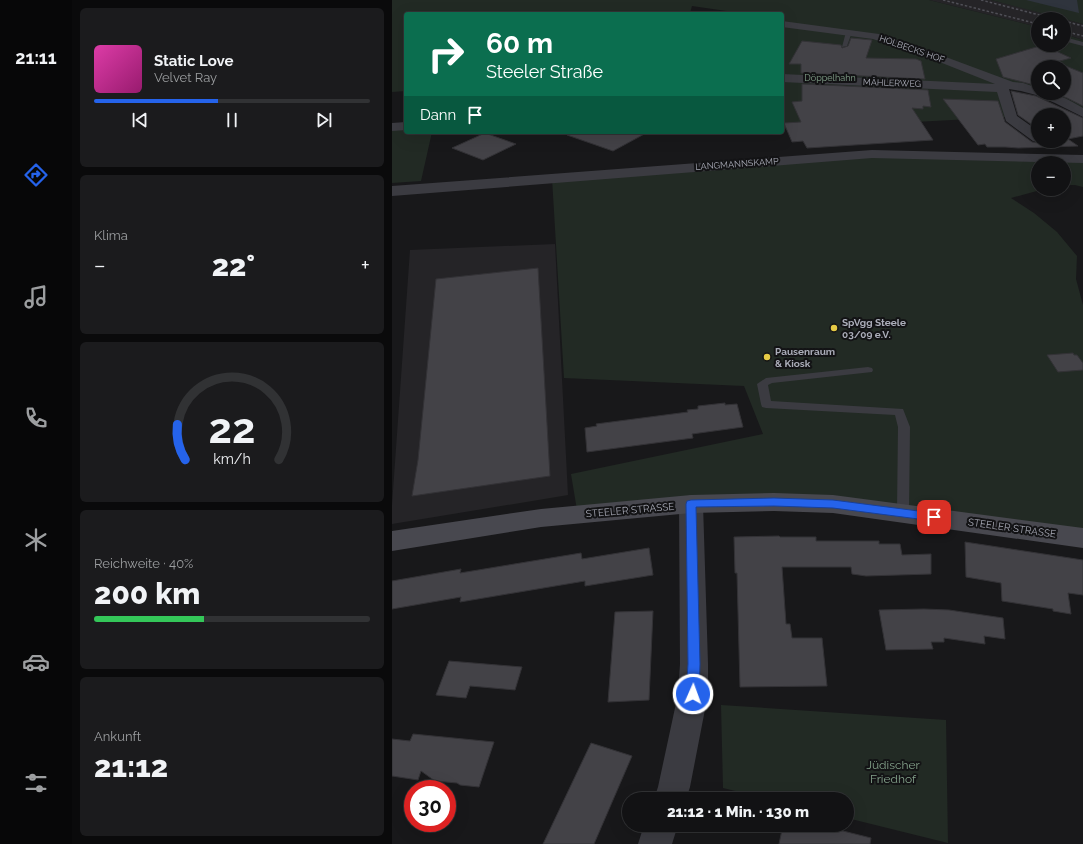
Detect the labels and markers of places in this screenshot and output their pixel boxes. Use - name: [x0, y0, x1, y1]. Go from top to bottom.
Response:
- place label: SpVgg Steele 03/09 e.V.: [842, 317, 906, 340]
- marker: SpVgg Steele 03/09 e.V.: [829, 323, 839, 333]
- place label: Pausenraum & Kiosk: [775, 346, 835, 369]
- marker: Pausenraum & Kiosk: [762, 352, 772, 362]
- pin: [917, 500, 951, 534]

